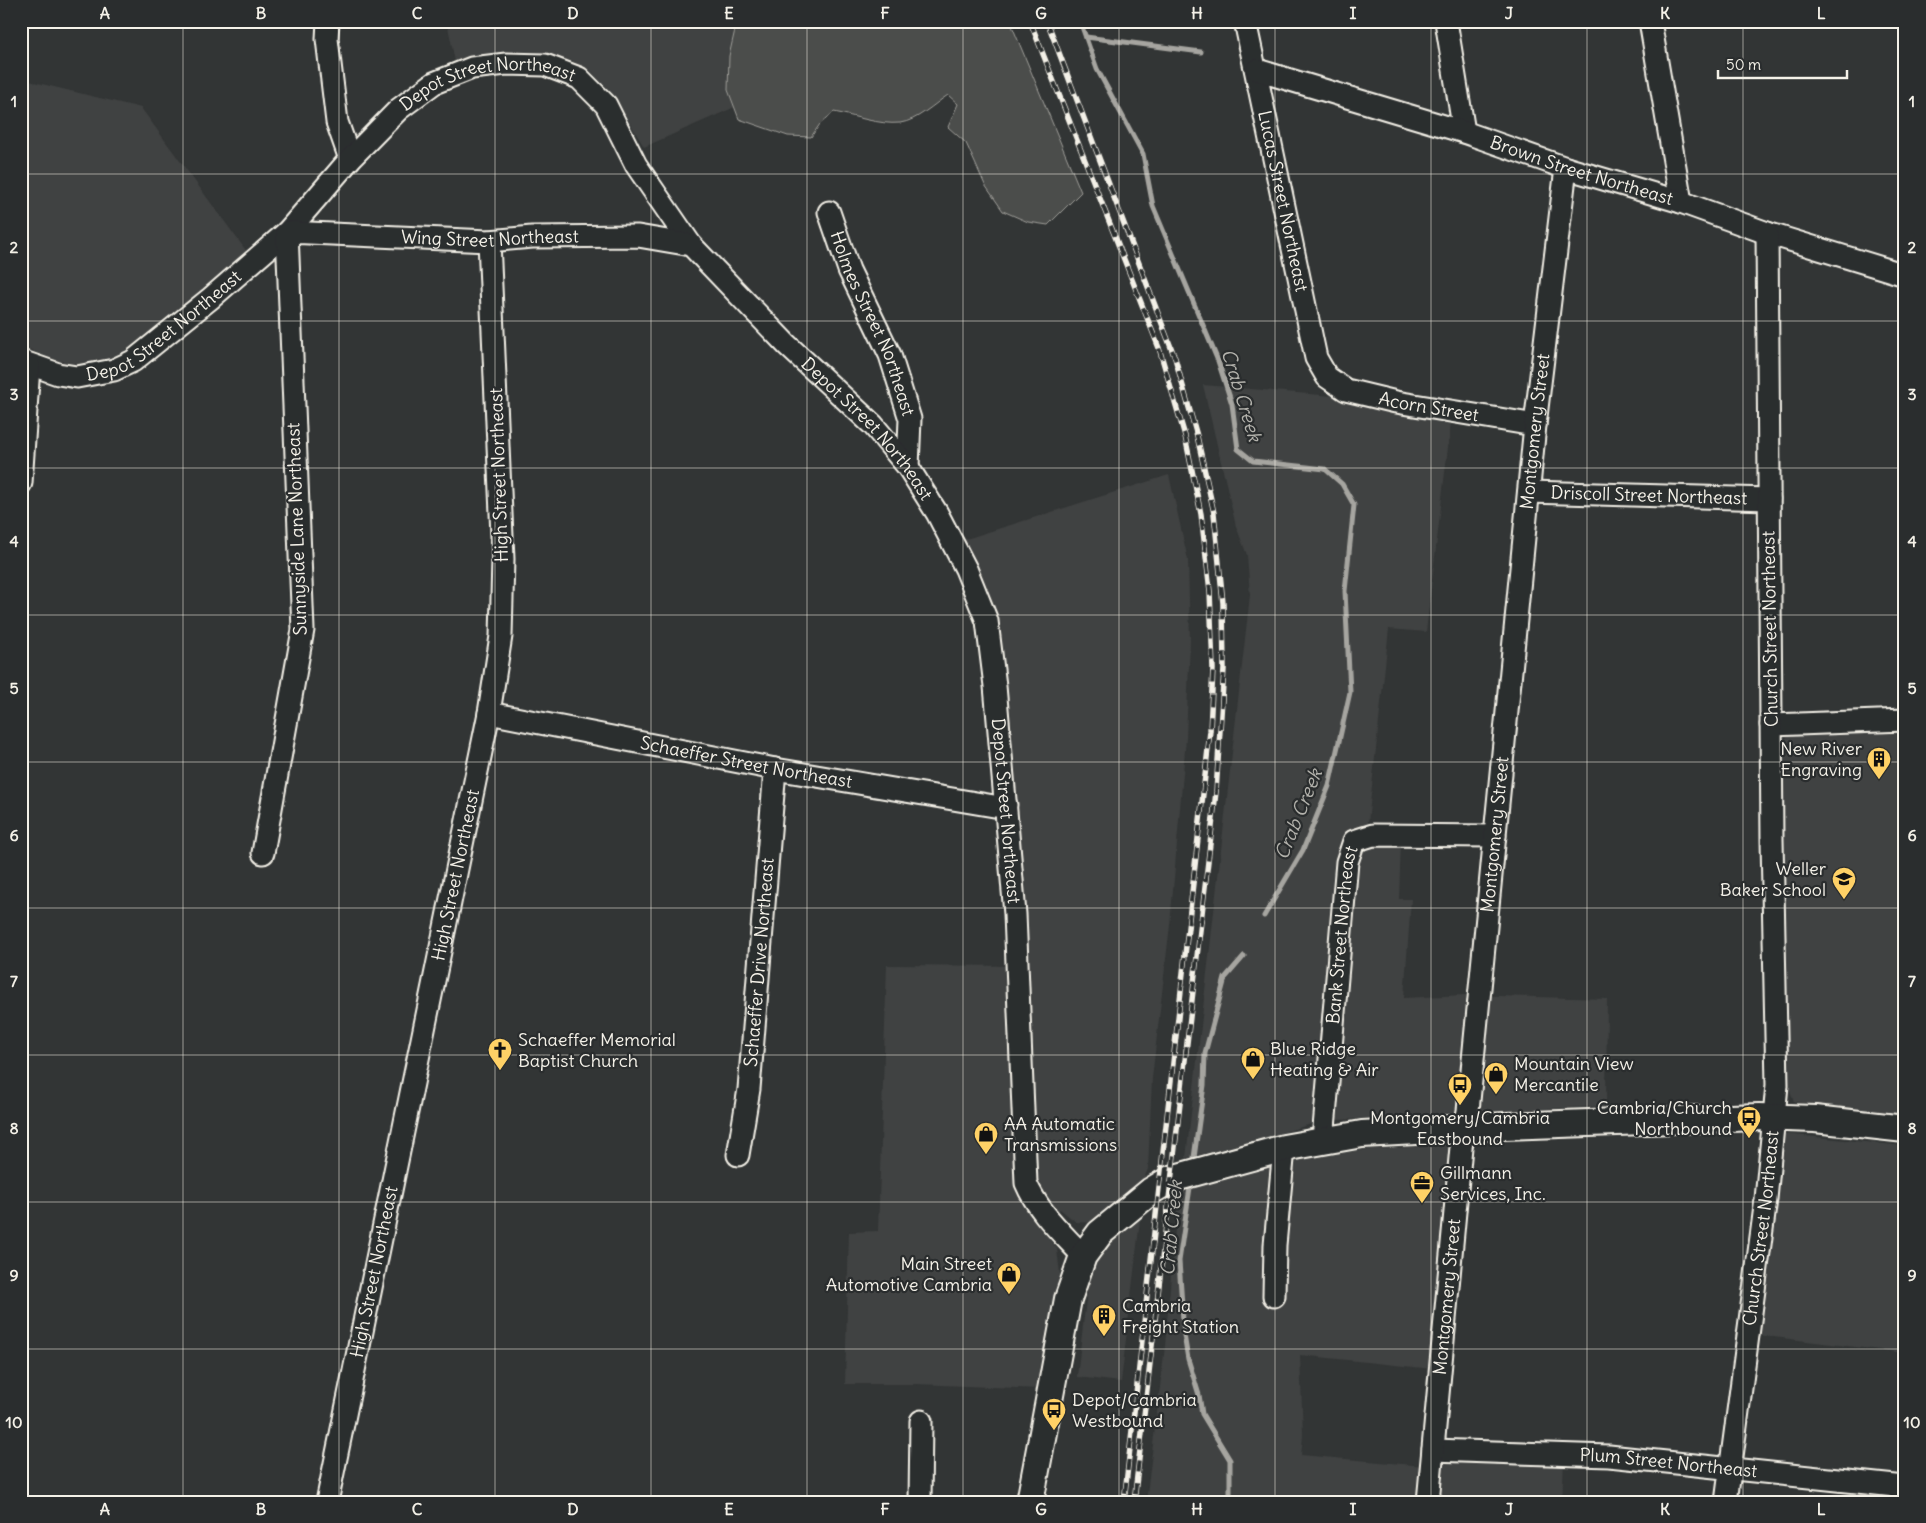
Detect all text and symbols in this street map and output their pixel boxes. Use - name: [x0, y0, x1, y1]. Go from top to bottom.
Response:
- text: A: [100, 3, 110, 23]
- text: B: [256, 3, 267, 23]
- text: C: [412, 3, 423, 23]
- text: D: [567, 3, 579, 23]
- text: E: [724, 3, 734, 23]
- text: F: [880, 3, 890, 23]
- text: G: [1035, 3, 1047, 23]
- text: H: [1191, 3, 1203, 23]
- text: I: [1350, 3, 1357, 23]
- text: J: [1505, 3, 1514, 23]
- text: K: [1660, 3, 1670, 23]
- text: L: [1817, 3, 1826, 23]
- scale bar: [1718, 48, 1847, 80]
- street label: Depot Street Northeast: [395, 52, 579, 116]
- text: 50 m: [1726, 55, 1761, 74]
- text: 1: [11, 91, 17, 111]
- text: 1: [1909, 91, 1915, 111]
- street label: Lucas Street Northeast: [1253, 108, 1314, 294]
- street label: Brown Street Northeast: [1487, 130, 1676, 210]
- street label: Wing Street Northeast: [400, 225, 579, 252]
- street label: Holmes Street Northeast: [825, 228, 920, 419]
- text: 2: [10, 237, 19, 257]
- text: 2: [1908, 237, 1917, 257]
- street label: Depot Street Northeast: [84, 265, 246, 386]
- water label: Crab Creek: [1217, 346, 1268, 445]
- street label: Depot Street Northeast: [797, 352, 938, 504]
- street label: Montgomery Street: [1515, 352, 1555, 510]
- text: 3: [9, 384, 19, 404]
- text: 3: [1907, 384, 1917, 404]
- street label: Acorn Street: [1377, 386, 1480, 427]
- street label: High Street Northeast: [484, 387, 513, 563]
- street label: Sunnyside Lane Northeast: [281, 422, 312, 636]
- street label: Driscoll Street Northeast: [1550, 481, 1748, 509]
- text: 4: [9, 531, 19, 551]
- street label: Church Street Northeast: [1756, 531, 1783, 727]
- text: 4: [1907, 531, 1917, 551]
- text: 5: [9, 678, 19, 698]
- text: 5: [1907, 678, 1917, 698]
- street label: Depot Street Northeast: [987, 717, 1026, 904]
- street label: Schaeffer Street Northeast: [638, 731, 854, 793]
- place label: New River Engraving: [1780, 737, 1863, 781]
- building icon: New River Engraving: [1866, 746, 1892, 780]
- street label: Montgomery Street: [1475, 755, 1514, 914]
- water label: Crab Creek: [1269, 764, 1328, 863]
- street label: High Street Northeast: [426, 787, 484, 963]
- text: 6: [9, 825, 19, 845]
- text: 6: [1907, 825, 1917, 845]
- street label: Bank Street Northeast: [1321, 843, 1363, 1025]
- street label: Schaeffer Drive Northeast: [739, 857, 779, 1068]
- place label: Weller Baker School: [1720, 857, 1827, 901]
- school or university icon: Weller Baker School: [1831, 866, 1857, 900]
- text: 7: [10, 971, 18, 991]
- text: 7: [1908, 971, 1916, 991]
- place label: Schaeffer Memorial Baptist Church: [518, 1028, 676, 1072]
- church icon: Schaeffer Memorial Baptist Church: [487, 1037, 513, 1071]
- place label: Blue Ridge Heating & Air: [1270, 1037, 1379, 1081]
- shop icon: Blue Ridge Heating & Air: [1240, 1046, 1266, 1080]
- place label: Mountain View Mercantile: [1514, 1052, 1634, 1096]
- shop icon: Mountain View Mercantile: [1483, 1061, 1509, 1095]
- bus stop icon: Montgomery/Cambria Eastbound: [1447, 1072, 1473, 1106]
- place label: Cambria/Church Northbound: [1597, 1096, 1732, 1140]
- bus stop icon: Cambria/Church Northbound: [1736, 1105, 1762, 1139]
- place label: Montgomery/Cambria Eastbound: [1370, 1106, 1550, 1150]
- place label: AA Automatic Transmissions: [1004, 1112, 1117, 1156]
- text: 8: [9, 1118, 19, 1138]
- text: 8: [1907, 1118, 1917, 1138]
- shop icon: AA Automatic Transmissions: [973, 1121, 999, 1155]
- street label: Church Street Northeast: [1737, 1129, 1784, 1327]
- place label: Gillmann Services, Inc.: [1440, 1161, 1546, 1205]
- office icon: Gillmann Services, Inc.: [1409, 1170, 1435, 1204]
- water label: Crab Creek: [1155, 1178, 1187, 1277]
- street label: High Street Northeast: [345, 1184, 403, 1360]
- street label: Montgomery Street: [1428, 1218, 1465, 1376]
- place label: Main Street Automotive Cambria: [826, 1252, 992, 1296]
- shop icon: Main Street Automotive Cambria: [996, 1261, 1022, 1295]
- text: 9: [9, 1265, 19, 1285]
- text: 9: [1907, 1265, 1917, 1285]
- place label: Cambria Freight Station: [1122, 1294, 1239, 1338]
- building icon: Cambria Freight Station: [1091, 1303, 1117, 1337]
- place label: Depot/Cambria Westbound: [1072, 1388, 1197, 1432]
- bus stop icon: Depot/Cambria Westbound: [1041, 1397, 1067, 1431]
- text: 10: [6, 1412, 22, 1432]
- text: 10: [1904, 1412, 1920, 1432]
- street label: Plum Street Northeast: [1579, 1443, 1759, 1482]
- text: A: [100, 1499, 110, 1519]
- text: B: [256, 1499, 267, 1519]
- text: C: [412, 1499, 423, 1519]
- text: D: [567, 1499, 579, 1519]
- text: E: [724, 1499, 734, 1519]
- text: F: [880, 1499, 890, 1519]
- text: G: [1035, 1499, 1047, 1519]
- text: H: [1191, 1499, 1203, 1519]
- text: I: [1350, 1499, 1357, 1519]
- text: J: [1505, 1499, 1514, 1519]
- text: K: [1660, 1499, 1670, 1519]
- text: L: [1817, 1499, 1826, 1519]

